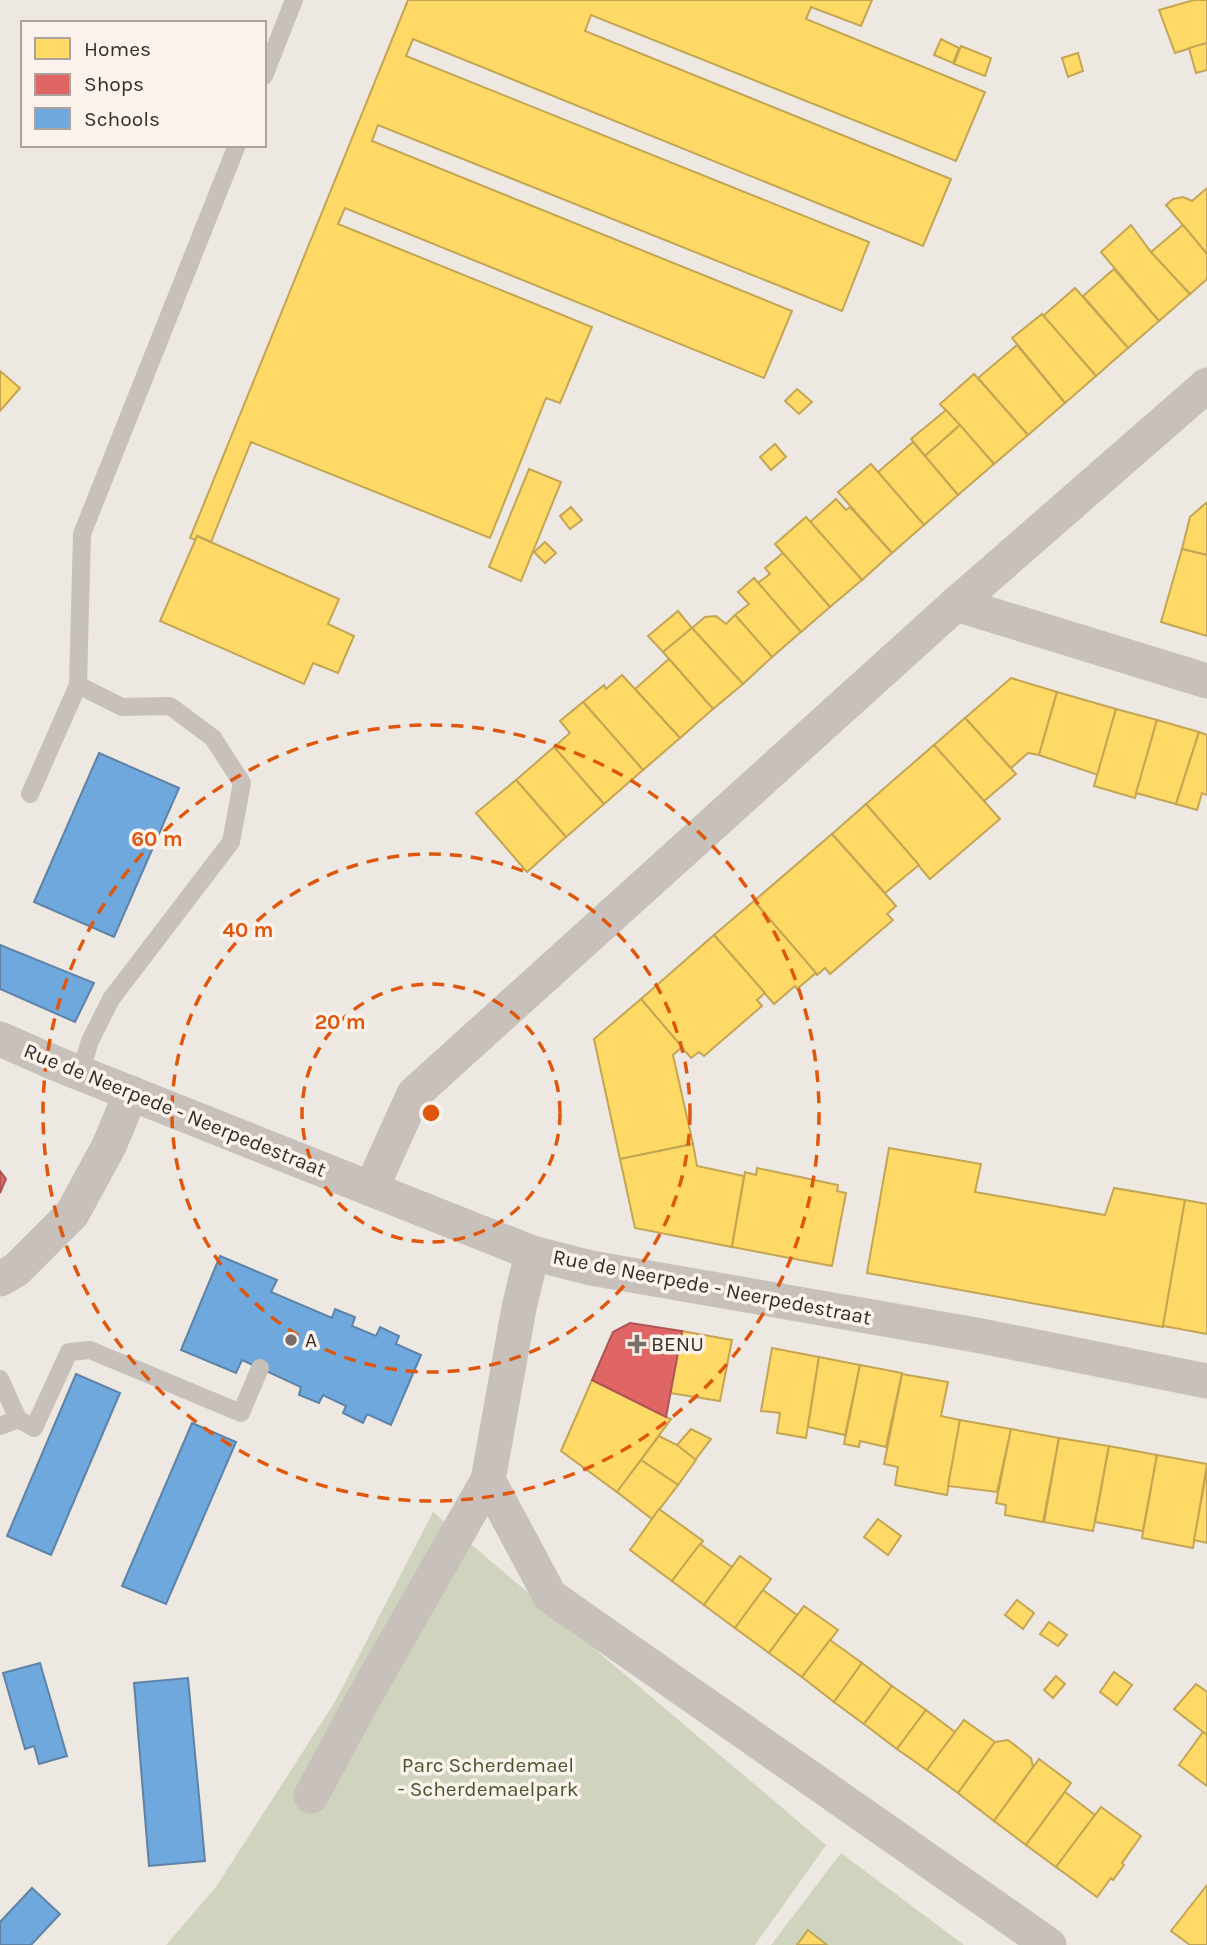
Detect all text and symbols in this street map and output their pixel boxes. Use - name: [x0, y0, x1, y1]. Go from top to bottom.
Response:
- legend: [21, 21, 266, 147]
- text: Homes: [84, 37, 151, 61]
- text: Shops: [84, 72, 144, 96]
- text: Schools: [84, 107, 160, 131]
- text: 60 m: [131, 827, 183, 851]
- text: 40 m: [222, 918, 274, 942]
- text: 20 m: [314, 1010, 366, 1034]
- street label: Rue de Neerpede - Neerpedestraat: [20, 1038, 330, 1182]
- centre of rings: [419, 1101, 443, 1125]
- street label: Rue de Neerpede - Neerpedestraat: [551, 1244, 873, 1330]
- place label: A: [305, 1328, 317, 1352]
- marker: A: [283, 1332, 299, 1348]
- place label: BENU: [651, 1332, 704, 1356]
- marker: BENU: [629, 1336, 645, 1352]
- park label: Parc Scherdemael - Scherdemaelpark: [397, 1753, 579, 1801]

